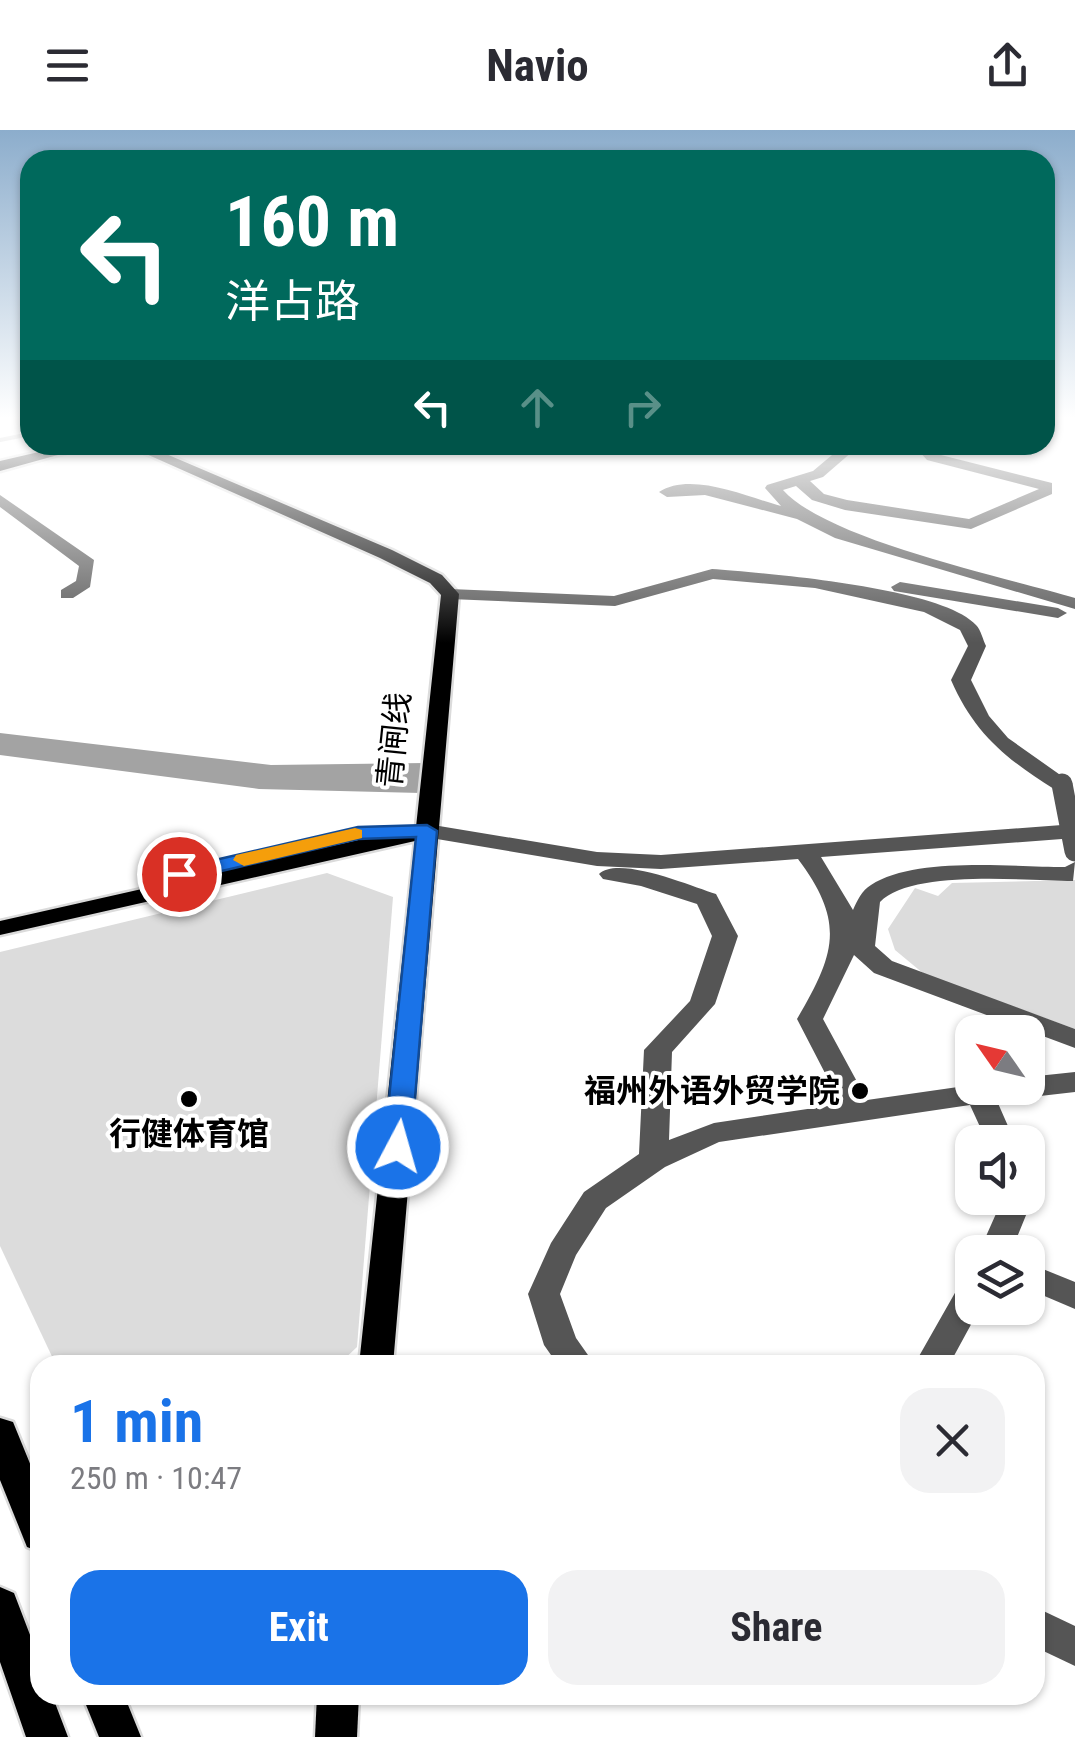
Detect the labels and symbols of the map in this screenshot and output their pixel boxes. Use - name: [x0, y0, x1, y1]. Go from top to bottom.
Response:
- street label: 青闸线: [370, 690, 418, 790]
- pin: [137, 832, 222, 917]
- north arrow: [955, 1015, 1045, 1105]
- place label: 福州外语外贸学院: [584, 1072, 840, 1110]
- marker: 福州外语外贸学院: [849, 1080, 871, 1102]
- marker: 行健体育馆: [178, 1088, 200, 1110]
- position arrow: [346, 1095, 450, 1199]
- place label: 行健体育馆: [109, 1115, 269, 1153]

